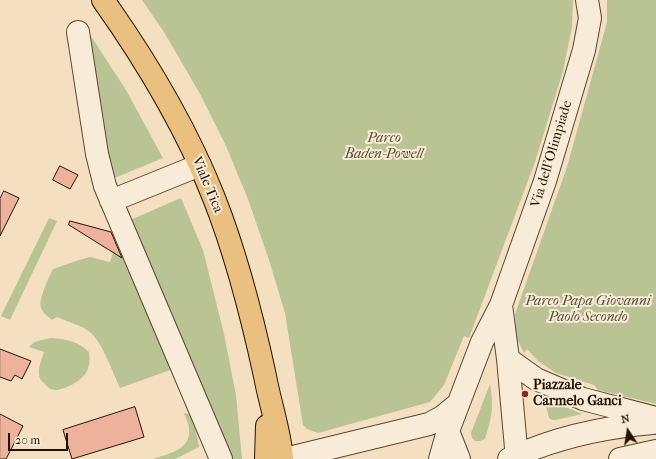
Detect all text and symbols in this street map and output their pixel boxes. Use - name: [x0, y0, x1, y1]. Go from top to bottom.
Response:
- street label: Via dell'Olimpiade: [528, 98, 576, 210]
- park label: Parco Baden-Powell: [345, 131, 423, 164]
- street label: Viale Tica: [188, 154, 226, 216]
- park label: Parco Papa Giovanni Paolo Secondo: [525, 294, 651, 326]
- place label: Piazzale Carmelo Ganci: [533, 378, 622, 410]
- marker: Piazzale Carmelo Ganci: [520, 389, 530, 399]
- north arrow: [608, 411, 648, 451]
- text: N: [620, 412, 631, 426]
- scale bar: [10, 425, 70, 451]
- text: 20 m: [15, 433, 40, 447]

